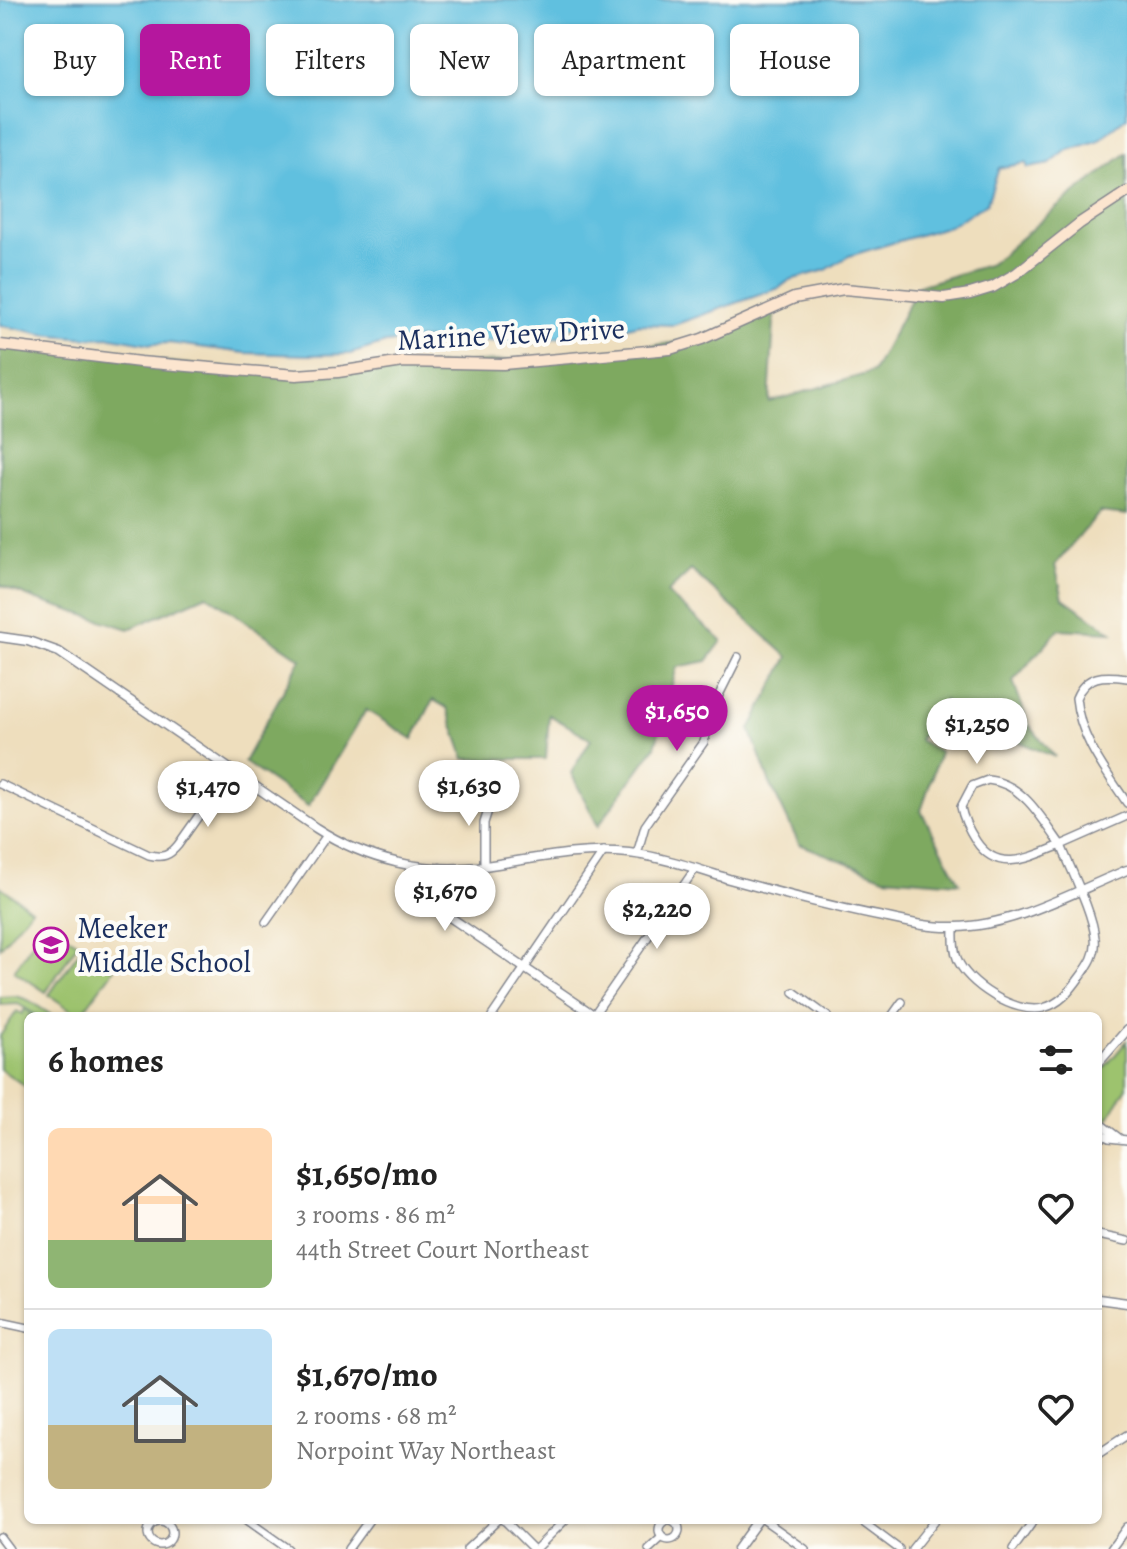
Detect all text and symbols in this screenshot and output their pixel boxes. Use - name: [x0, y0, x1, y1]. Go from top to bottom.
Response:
- chip: Buy: [24, 24, 124, 96]
- chip: Rent: [140, 24, 250, 96]
- chip: Filters: [266, 24, 394, 96]
- chip: New: [410, 24, 518, 96]
- chip: Apartment: [534, 24, 714, 96]
- chip: House: [730, 24, 859, 96]
- street label: Marine View Drive: [396, 308, 626, 360]
- pin: $1,650: [612, 685, 742, 753]
- text: $1,650: [645, 693, 709, 728]
- pin: $1,250: [912, 698, 1042, 766]
- text: $1,250: [944, 706, 1010, 741]
- pin: $1,630: [404, 760, 534, 828]
- pin: $1,470: [143, 761, 273, 829]
- text: $1,630: [437, 768, 501, 803]
- text: $1,470: [176, 769, 240, 804]
- pin: $1,670: [380, 865, 510, 933]
- text: $1,670: [413, 873, 477, 908]
- pin: $2,220: [592, 883, 722, 951]
- text: $2,220: [622, 891, 692, 926]
- place label: Meeker Middle School: [77, 908, 251, 982]
- school or university icon: Meeker Middle School: [32, 926, 70, 964]
- text: 6 homes: [48, 1037, 164, 1084]
- icon: filters: [1034, 1038, 1078, 1082]
- text: $1,650/mo: [296, 1150, 438, 1197]
- icon: home: [112, 1160, 208, 1256]
- icon: heart: [1034, 1186, 1078, 1230]
- text: 3 rooms · 86 m²: [296, 1197, 455, 1232]
- text: 44th Street Court Northeast: [296, 1232, 589, 1267]
- text: $1,670/mo: [296, 1351, 438, 1398]
- icon: home: [112, 1361, 208, 1457]
- icon: heart: [1034, 1387, 1078, 1431]
- text: 2 rooms · 68 m²: [296, 1398, 457, 1433]
- text: Norpoint Way Northeast: [296, 1433, 556, 1468]

